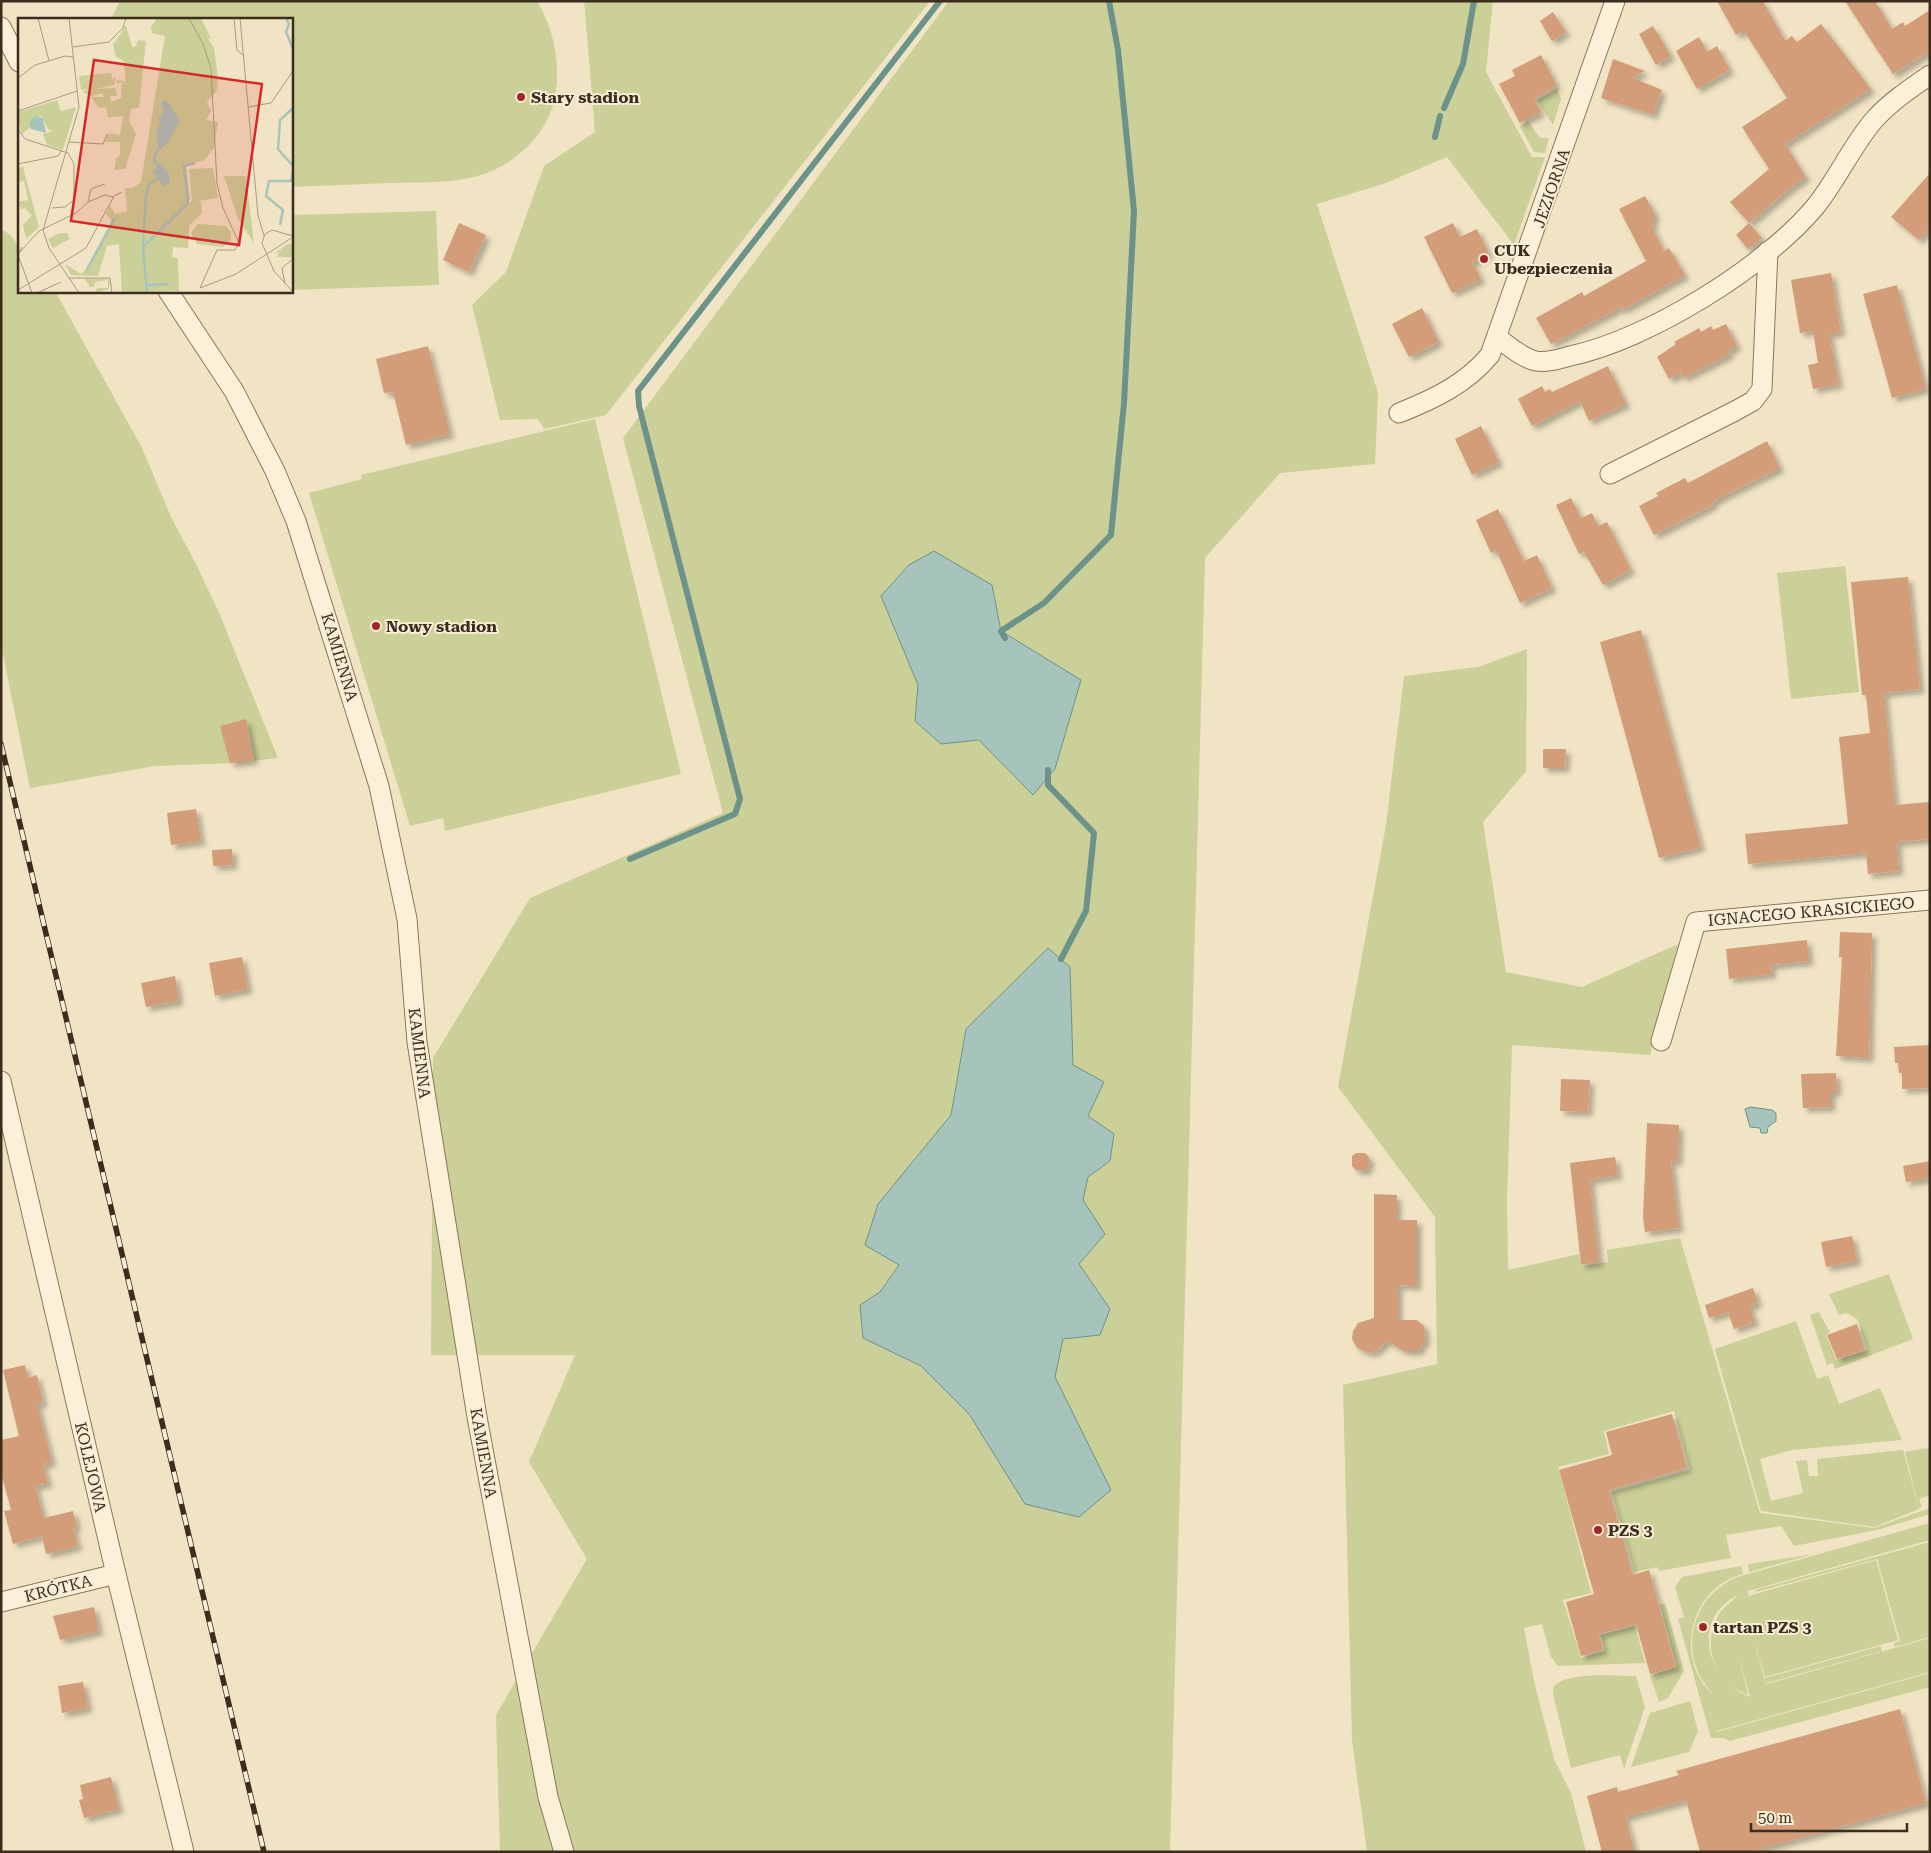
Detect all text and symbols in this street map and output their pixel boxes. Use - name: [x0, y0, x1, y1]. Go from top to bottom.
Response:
- inset map: [18, 18, 292, 292]
- place label: Stary stadion: [531, 88, 640, 107]
- marker: Stary stadion: [515, 91, 527, 103]
- street label: JEZIORNA: [1529, 145, 1574, 230]
- place label: CUK Ubezpieczenia: [1494, 241, 1613, 278]
- marker: CUK Ubezpieczenia: [1478, 253, 1490, 265]
- street label: KAMIENNA: [317, 611, 362, 704]
- place label: Nowy stadion: [386, 617, 497, 636]
- marker: Nowy stadion: [370, 620, 382, 632]
- street label: IGNACEGO KRASICKIEGO: [1707, 893, 1915, 930]
- street label: KAMIENNA: [405, 1007, 435, 1100]
- street label: KAMIENNA: [466, 1406, 501, 1500]
- street label: KOLEJOWA: [71, 1420, 110, 1515]
- place label: PZS 3: [1608, 1521, 1653, 1540]
- marker: PZS 3: [1592, 1524, 1604, 1536]
- street label: KRÓTKA: [22, 1571, 95, 1606]
- place label: tartan PZS 3: [1713, 1618, 1812, 1637]
- marker: tartan PZS 3: [1697, 1621, 1709, 1633]
- scale bar: [1751, 1800, 1907, 1832]
- text: 50 m: [1758, 1809, 1793, 1827]

